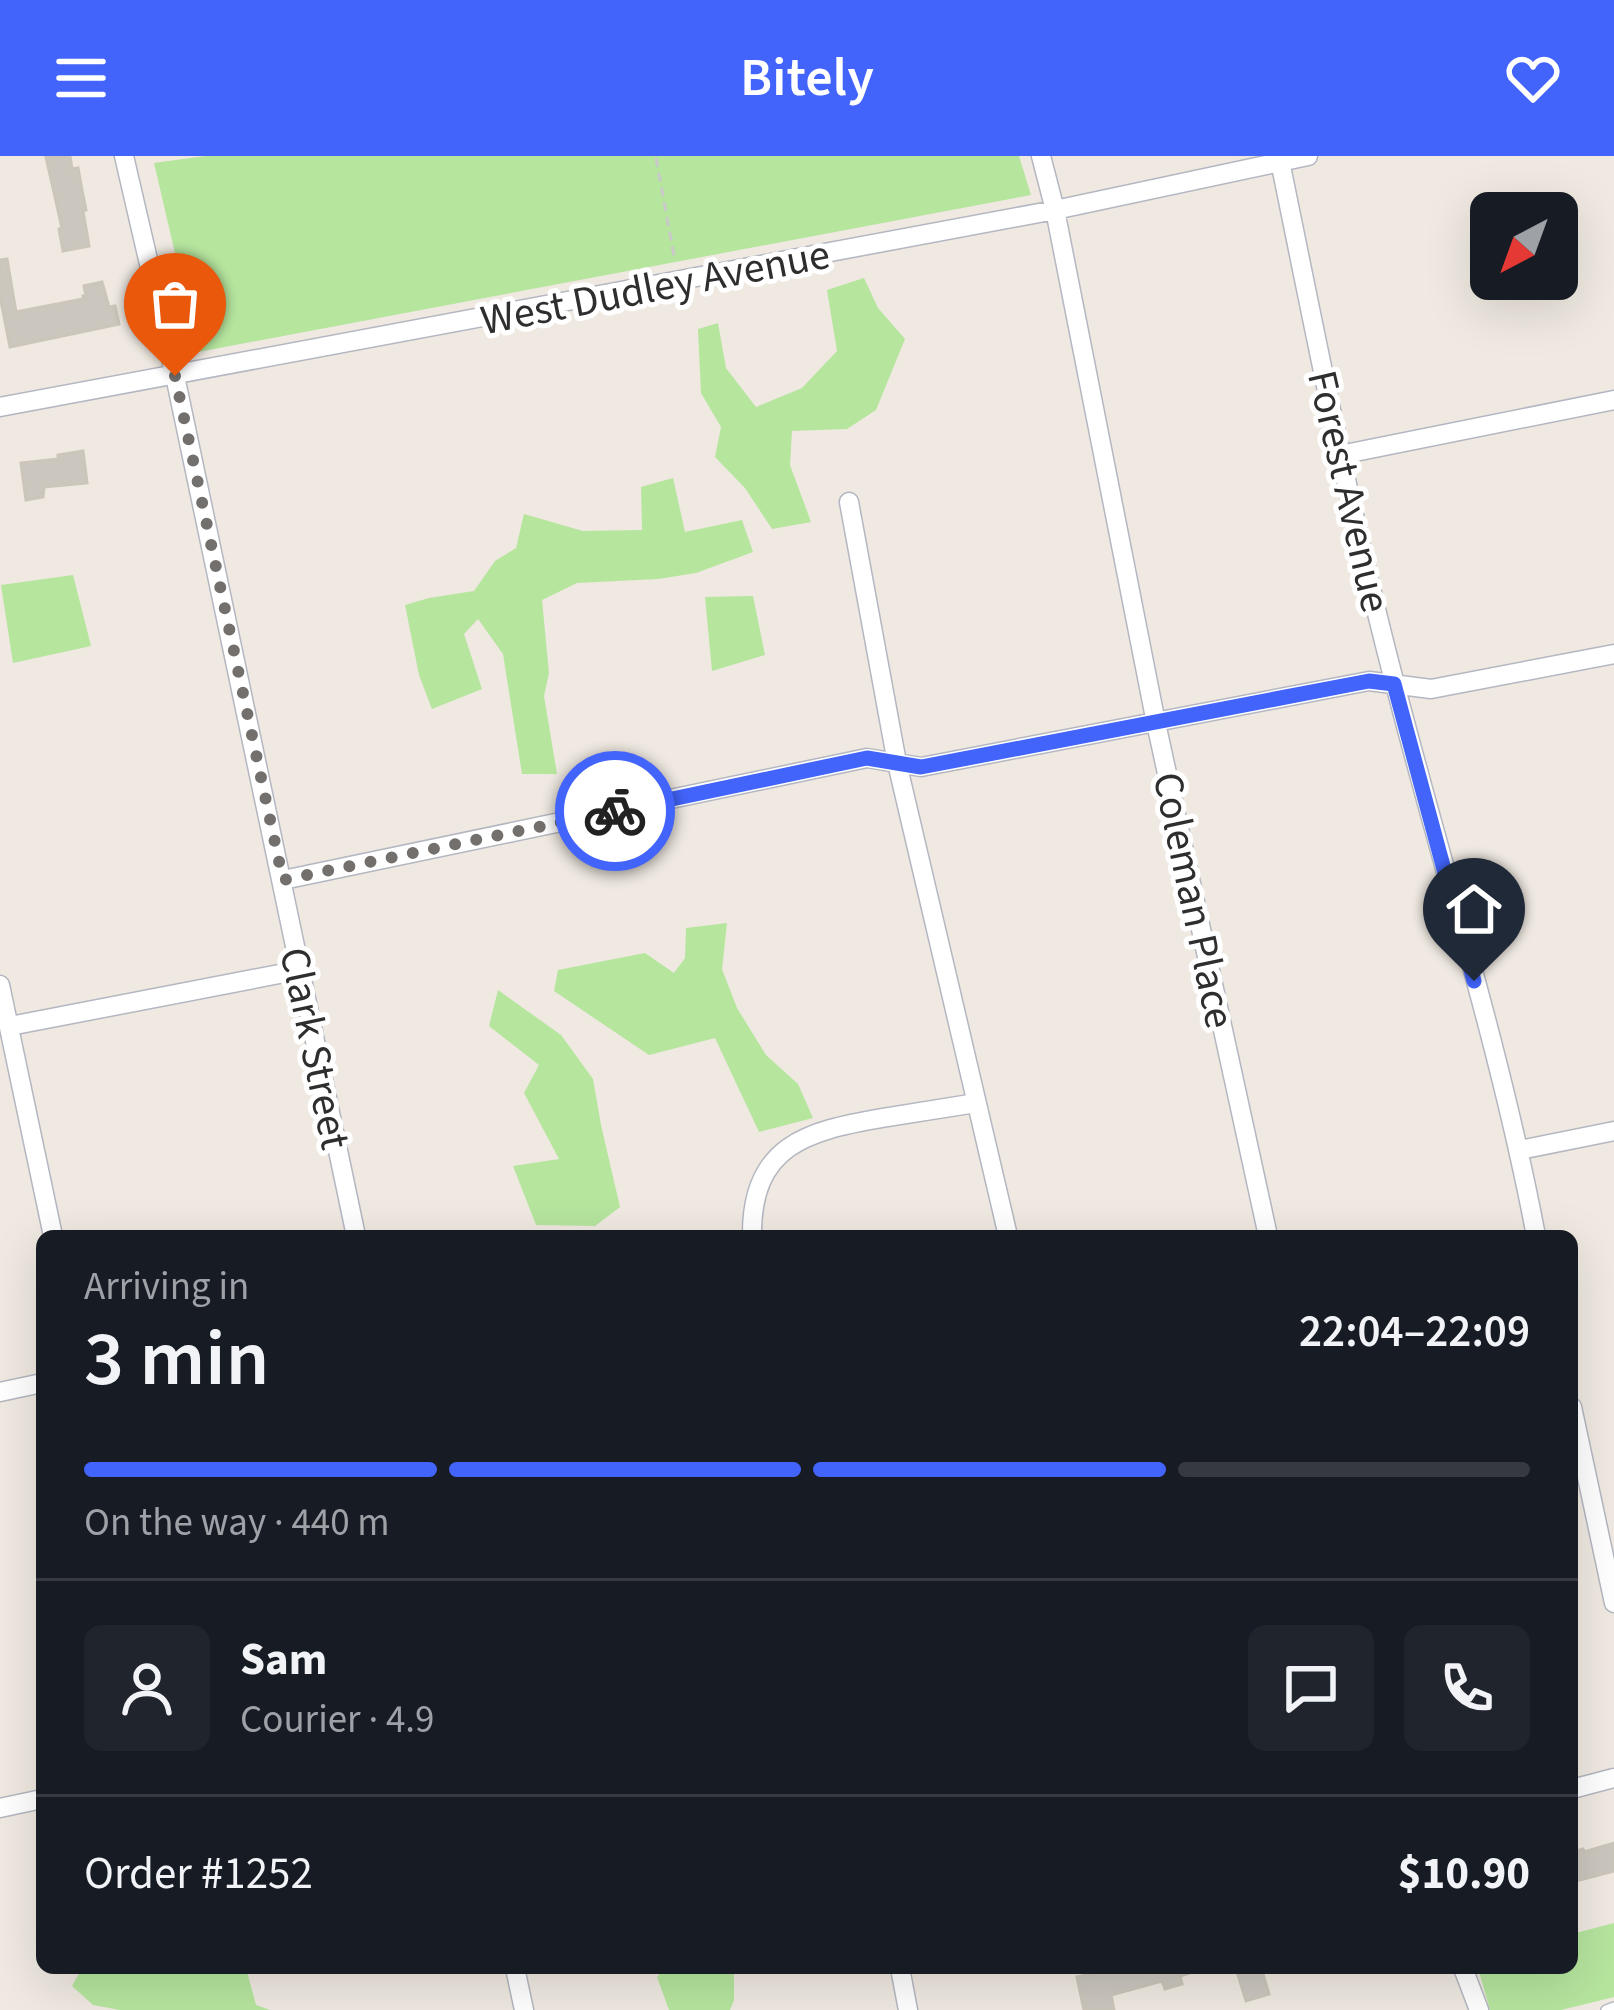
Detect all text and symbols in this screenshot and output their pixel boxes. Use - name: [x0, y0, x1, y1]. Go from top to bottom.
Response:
- text: Bitely: [740, 40, 874, 117]
- icon: menu: [48, 45, 114, 111]
- icon: heart: [1500, 45, 1566, 111]
- north arrow: [1470, 192, 1578, 300]
- map controls: [1470, 192, 1578, 300]
- street label: West Dudley Avenue: [476, 225, 835, 351]
- pin: [124, 253, 226, 376]
- icon: bag: [142, 271, 208, 337]
- street label: Forest Avenue: [1291, 364, 1405, 618]
- courier: [555, 751, 675, 871]
- street label: Coleman Place: [1137, 767, 1249, 1034]
- icon: bike: [582, 778, 648, 844]
- pin: [1423, 858, 1525, 981]
- icon: home: [1441, 876, 1507, 942]
- street label: Clark Street: [263, 942, 365, 1155]
- text: Arriving in: [84, 1259, 249, 1315]
- text: 22:04–22:09: [1299, 1300, 1530, 1364]
- text: 3 min: [84, 1304, 269, 1415]
- text: On the way · 440 m: [84, 1495, 390, 1551]
- button: person: [84, 1625, 210, 1751]
- button: chat: [1248, 1625, 1374, 1751]
- button: phone: [1404, 1625, 1530, 1751]
- text: Sam: [240, 1628, 327, 1692]
- text: Courier · 4.9: [240, 1692, 434, 1748]
- text: Order #1252: [84, 1842, 313, 1906]
- text: $10.90: [1398, 1842, 1530, 1906]

